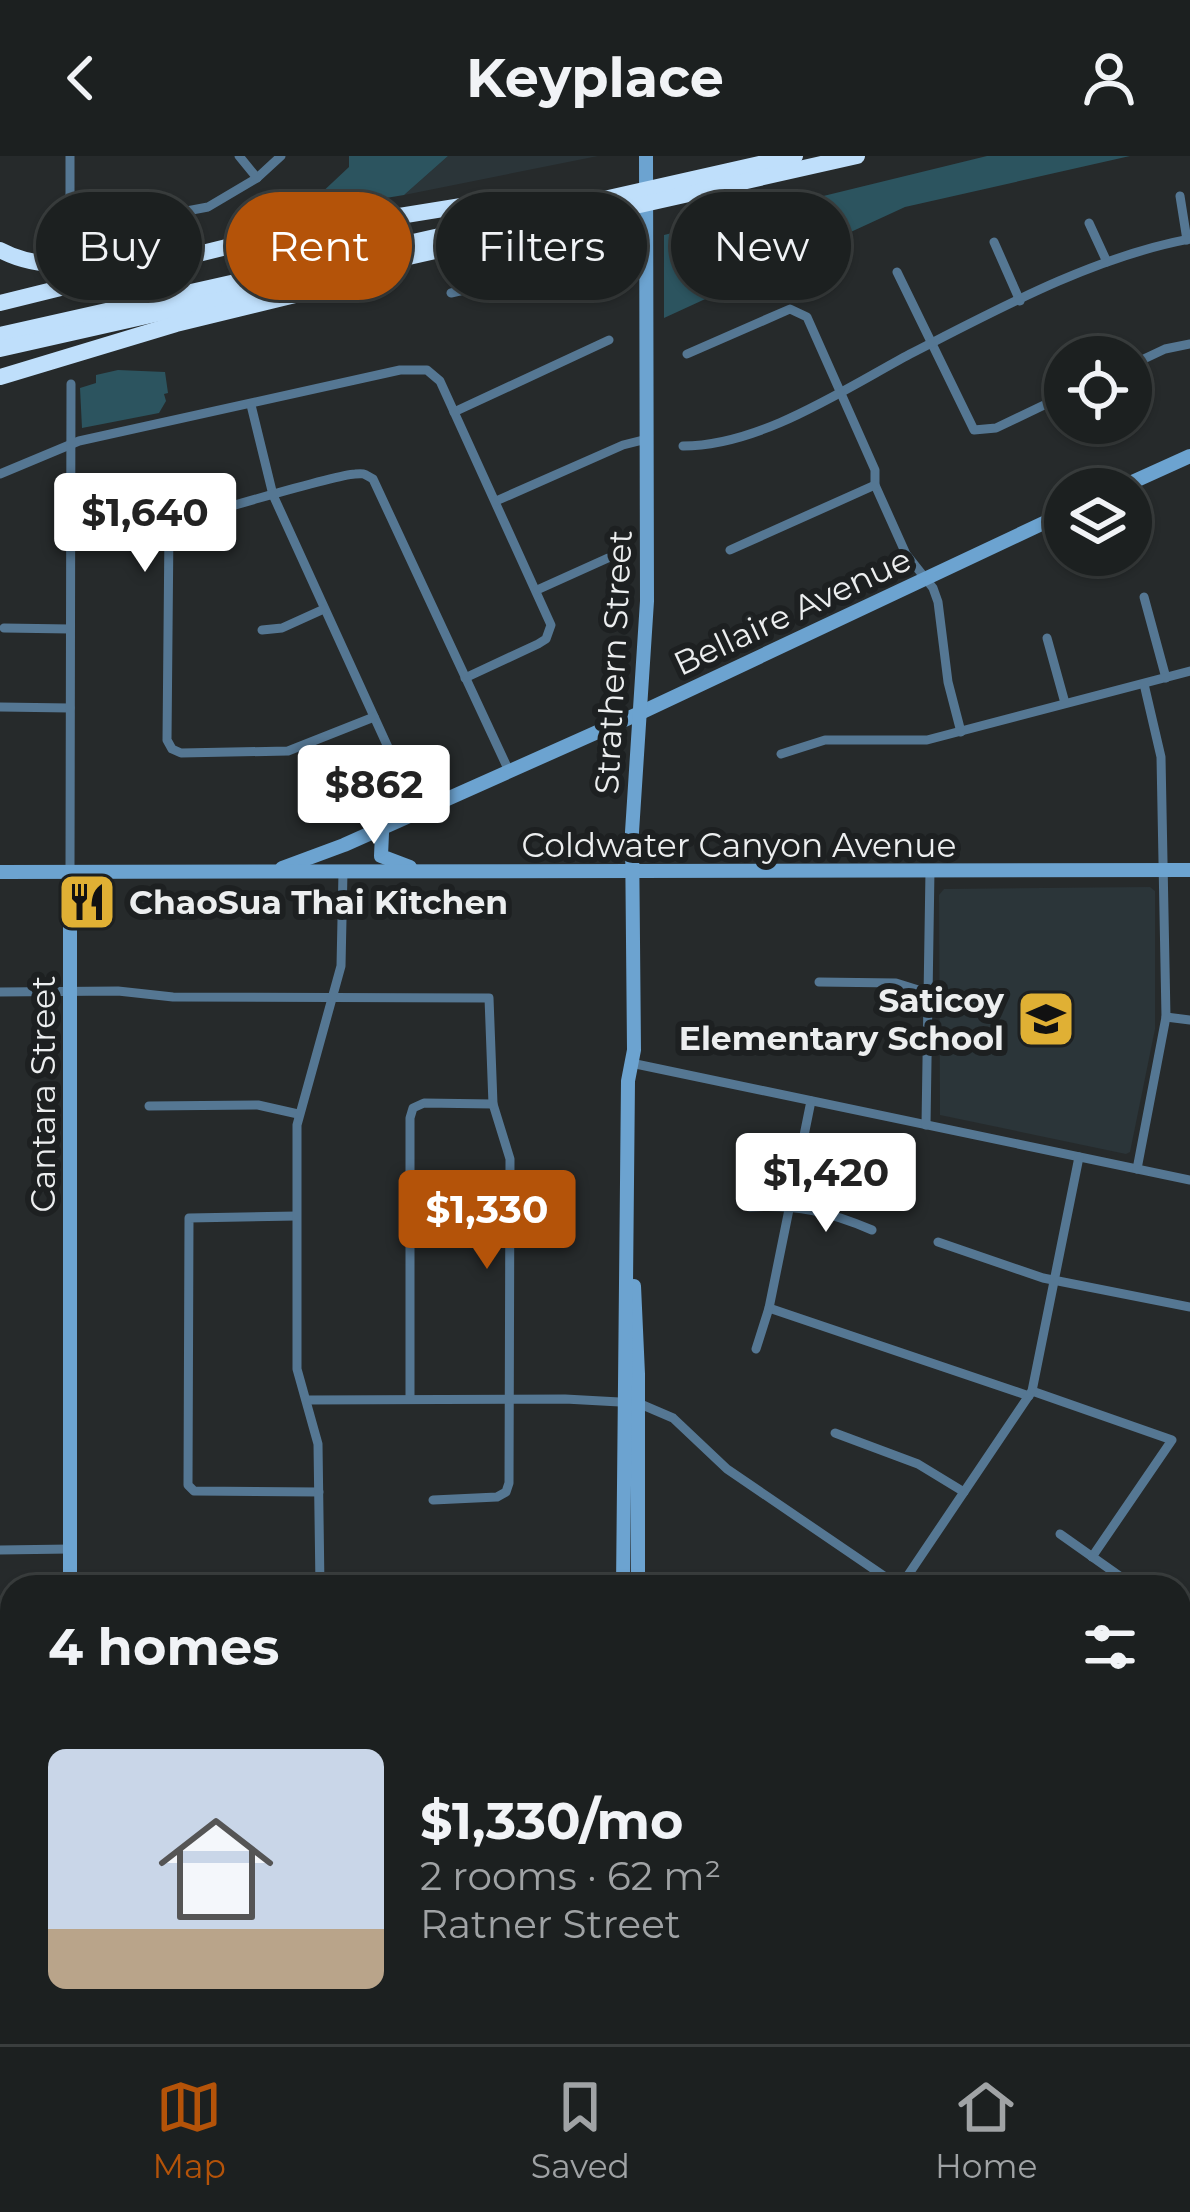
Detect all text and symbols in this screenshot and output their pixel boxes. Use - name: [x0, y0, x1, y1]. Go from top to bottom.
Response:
- icon: back: [48, 45, 114, 111]
- text: Keyplace: [466, 45, 724, 111]
- icon: person: [1076, 45, 1142, 111]
- chip: Buy: [36, 192, 202, 300]
- chip: Rent: [226, 192, 412, 300]
- chip: Filters: [436, 192, 647, 300]
- chip: New: [671, 192, 851, 300]
- map controls: [1044, 336, 1152, 576]
- button: locate: [1044, 336, 1152, 444]
- button: layers: [1044, 468, 1152, 576]
- pin: $1,640: [47, 473, 243, 575]
- text: $1,640: [81, 488, 209, 536]
- street label: Strathern Street: [586, 529, 640, 795]
- street label: Bellaire Avenue: [667, 539, 917, 683]
- pin: $862: [303, 745, 445, 847]
- text: $862: [325, 760, 423, 808]
- street label: Coldwater Canyon Avenue: [522, 825, 956, 865]
- restaurant icon: ChaoSua Thai Kitchen: [56, 871, 118, 933]
- place label: ChaoSua Thai Kitchen: [129, 882, 508, 922]
- street label: Cantara Street: [23, 976, 63, 1212]
- place label: Saticoy Elementary School: [679, 980, 1004, 1058]
- school or university icon: Saticoy Elementary School: [1015, 988, 1077, 1050]
- pin: $1,420: [728, 1133, 924, 1235]
- text: $1,420: [763, 1148, 889, 1196]
- pin: $1,330: [389, 1170, 585, 1272]
- text: $1,330: [426, 1185, 548, 1233]
- icon: filters: [1077, 1614, 1143, 1680]
- text: 4 homes: [48, 1616, 279, 1678]
- text: $1,330/mo: [420, 1790, 684, 1852]
- icon: home: [144, 1797, 288, 1941]
- text: 2 rooms · 62 m²: [420, 1852, 721, 1900]
- text: Ratner Street: [420, 1900, 681, 1948]
- tab: Map: [153, 2074, 226, 2186]
- tab: Saved: [531, 2074, 630, 2186]
- tab: Home: [935, 2074, 1037, 2186]

